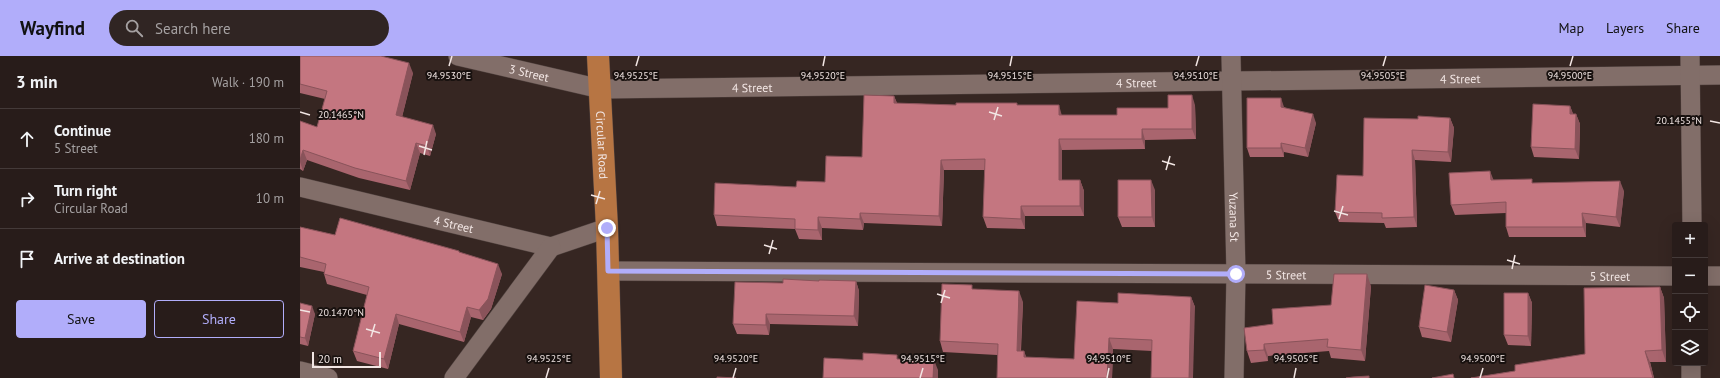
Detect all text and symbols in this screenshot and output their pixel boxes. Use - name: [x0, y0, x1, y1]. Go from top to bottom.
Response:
- search box: [109, 10, 389, 46]
- text: Wayfind: [20, 16, 85, 40]
- icon: search: [123, 17, 145, 39]
- text: Search here: [155, 19, 231, 38]
- text: Map: [1558, 19, 1584, 37]
- text: Layers: [1606, 19, 1644, 37]
- text: Share: [1666, 19, 1700, 37]
- street label: 3 Street: [508, 61, 551, 84]
- text: 94.9530°E: [427, 69, 471, 82]
- text: 94.9525°E: [614, 69, 658, 82]
- text: 94.9520°E: [801, 69, 845, 82]
- text: 94.9515°E: [988, 69, 1032, 82]
- text: 94.9510°E: [1174, 69, 1218, 82]
- text: 94.9505°E: [1361, 69, 1405, 82]
- text: 94.9500°E: [1548, 69, 1592, 82]
- street label: 4 Street: [1440, 70, 1481, 86]
- text: 3 min: [16, 71, 57, 93]
- text: Walk · 190 m: [212, 74, 284, 91]
- street label: 4 Street: [1116, 75, 1157, 90]
- street label: 4 Street: [732, 79, 773, 95]
- text: 20.1465°N: [318, 108, 364, 121]
- street label: Circular Road: [593, 110, 612, 179]
- text: 20.1455°N: [1656, 114, 1702, 127]
- text: Continue: [54, 121, 111, 140]
- icon: ahead: [16, 128, 38, 150]
- text: 180 m: [249, 130, 284, 147]
- text: 5 Street: [54, 140, 98, 157]
- text: Turn right: [54, 181, 117, 200]
- icon: right: [16, 188, 38, 210]
- text: 10 m: [256, 190, 284, 207]
- street label: Yuzana St: [1227, 192, 1243, 242]
- text: Circular Road: [54, 200, 128, 217]
- street label: 4 Street: [432, 212, 475, 236]
- route end: [598, 219, 616, 237]
- map controls: [1672, 222, 1708, 366]
- button: +: [1672, 222, 1708, 258]
- icon: arrive: [16, 248, 38, 270]
- text: Arrive at destination: [54, 249, 185, 268]
- button: −: [1672, 258, 1708, 294]
- route start: [1227, 265, 1245, 283]
- street label: 5 Street: [1266, 267, 1306, 282]
- street label: 5 Street: [1590, 268, 1630, 283]
- button: locate: [1672, 294, 1708, 330]
- button: Save: [16, 300, 146, 338]
- button: Share: [154, 300, 284, 338]
- text: 20.1470°N: [318, 306, 364, 319]
- button: layers: [1672, 330, 1708, 366]
- scale bar: [312, 350, 381, 369]
- text: 20 m: [318, 352, 342, 366]
- text: 94.9525°E: [527, 352, 571, 365]
- text: 94.9520°E: [714, 352, 758, 365]
- text: 94.9515°E: [901, 352, 945, 365]
- text: 94.9510°E: [1087, 352, 1131, 365]
- text: 94.9505°E: [1274, 352, 1318, 365]
- text: 94.9500°E: [1461, 352, 1505, 365]

